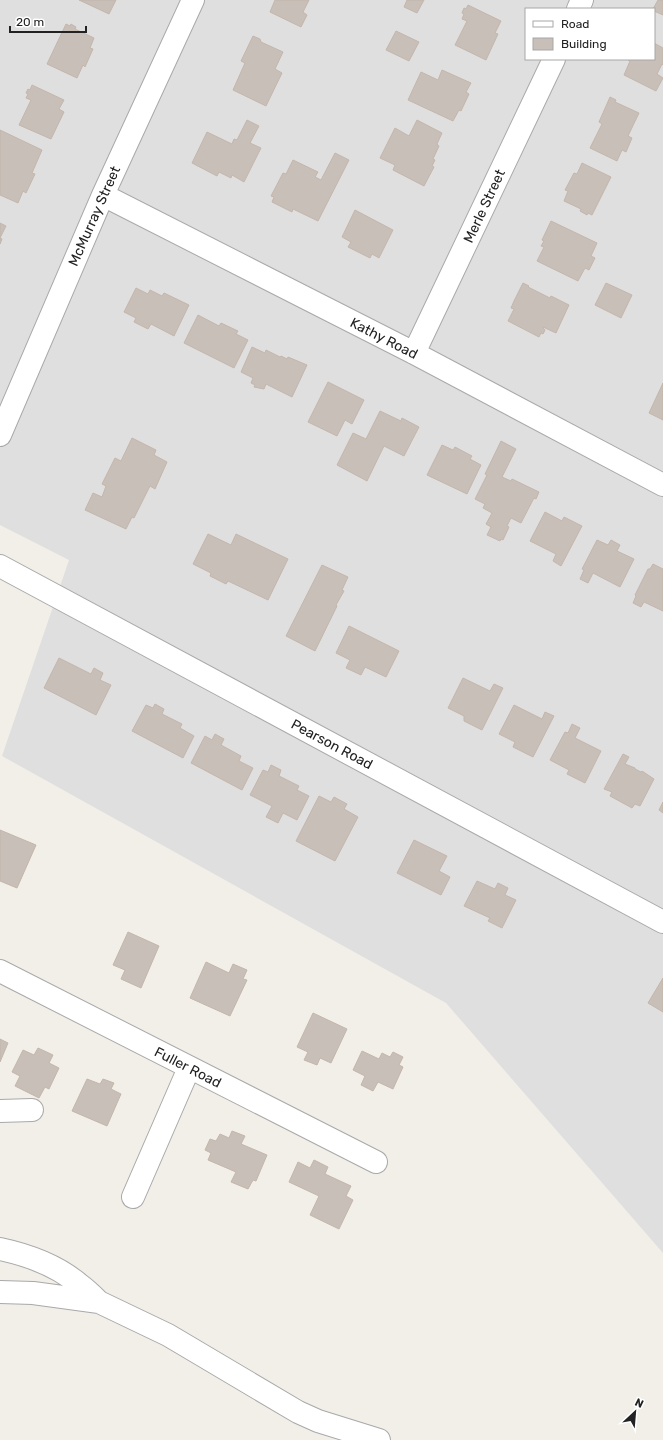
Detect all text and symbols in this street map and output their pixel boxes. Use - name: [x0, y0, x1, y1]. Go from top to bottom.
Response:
- scale bar: [10, 8, 86, 34]
- legend: [525, 8, 655, 60]
- text: 20 m: [16, 15, 44, 29]
- text: Road: [561, 17, 589, 31]
- text: Building: [561, 37, 607, 51]
- street label: McMurray Street: [65, 163, 124, 269]
- street label: Merle Street: [460, 166, 509, 246]
- street label: Kathy Road: [347, 314, 420, 363]
- street label: Pearson Road: [288, 716, 376, 773]
- street label: Fuller Road: [152, 1043, 224, 1092]
- north arrow: [615, 1392, 655, 1432]
- text: N: [633, 1396, 646, 1411]

